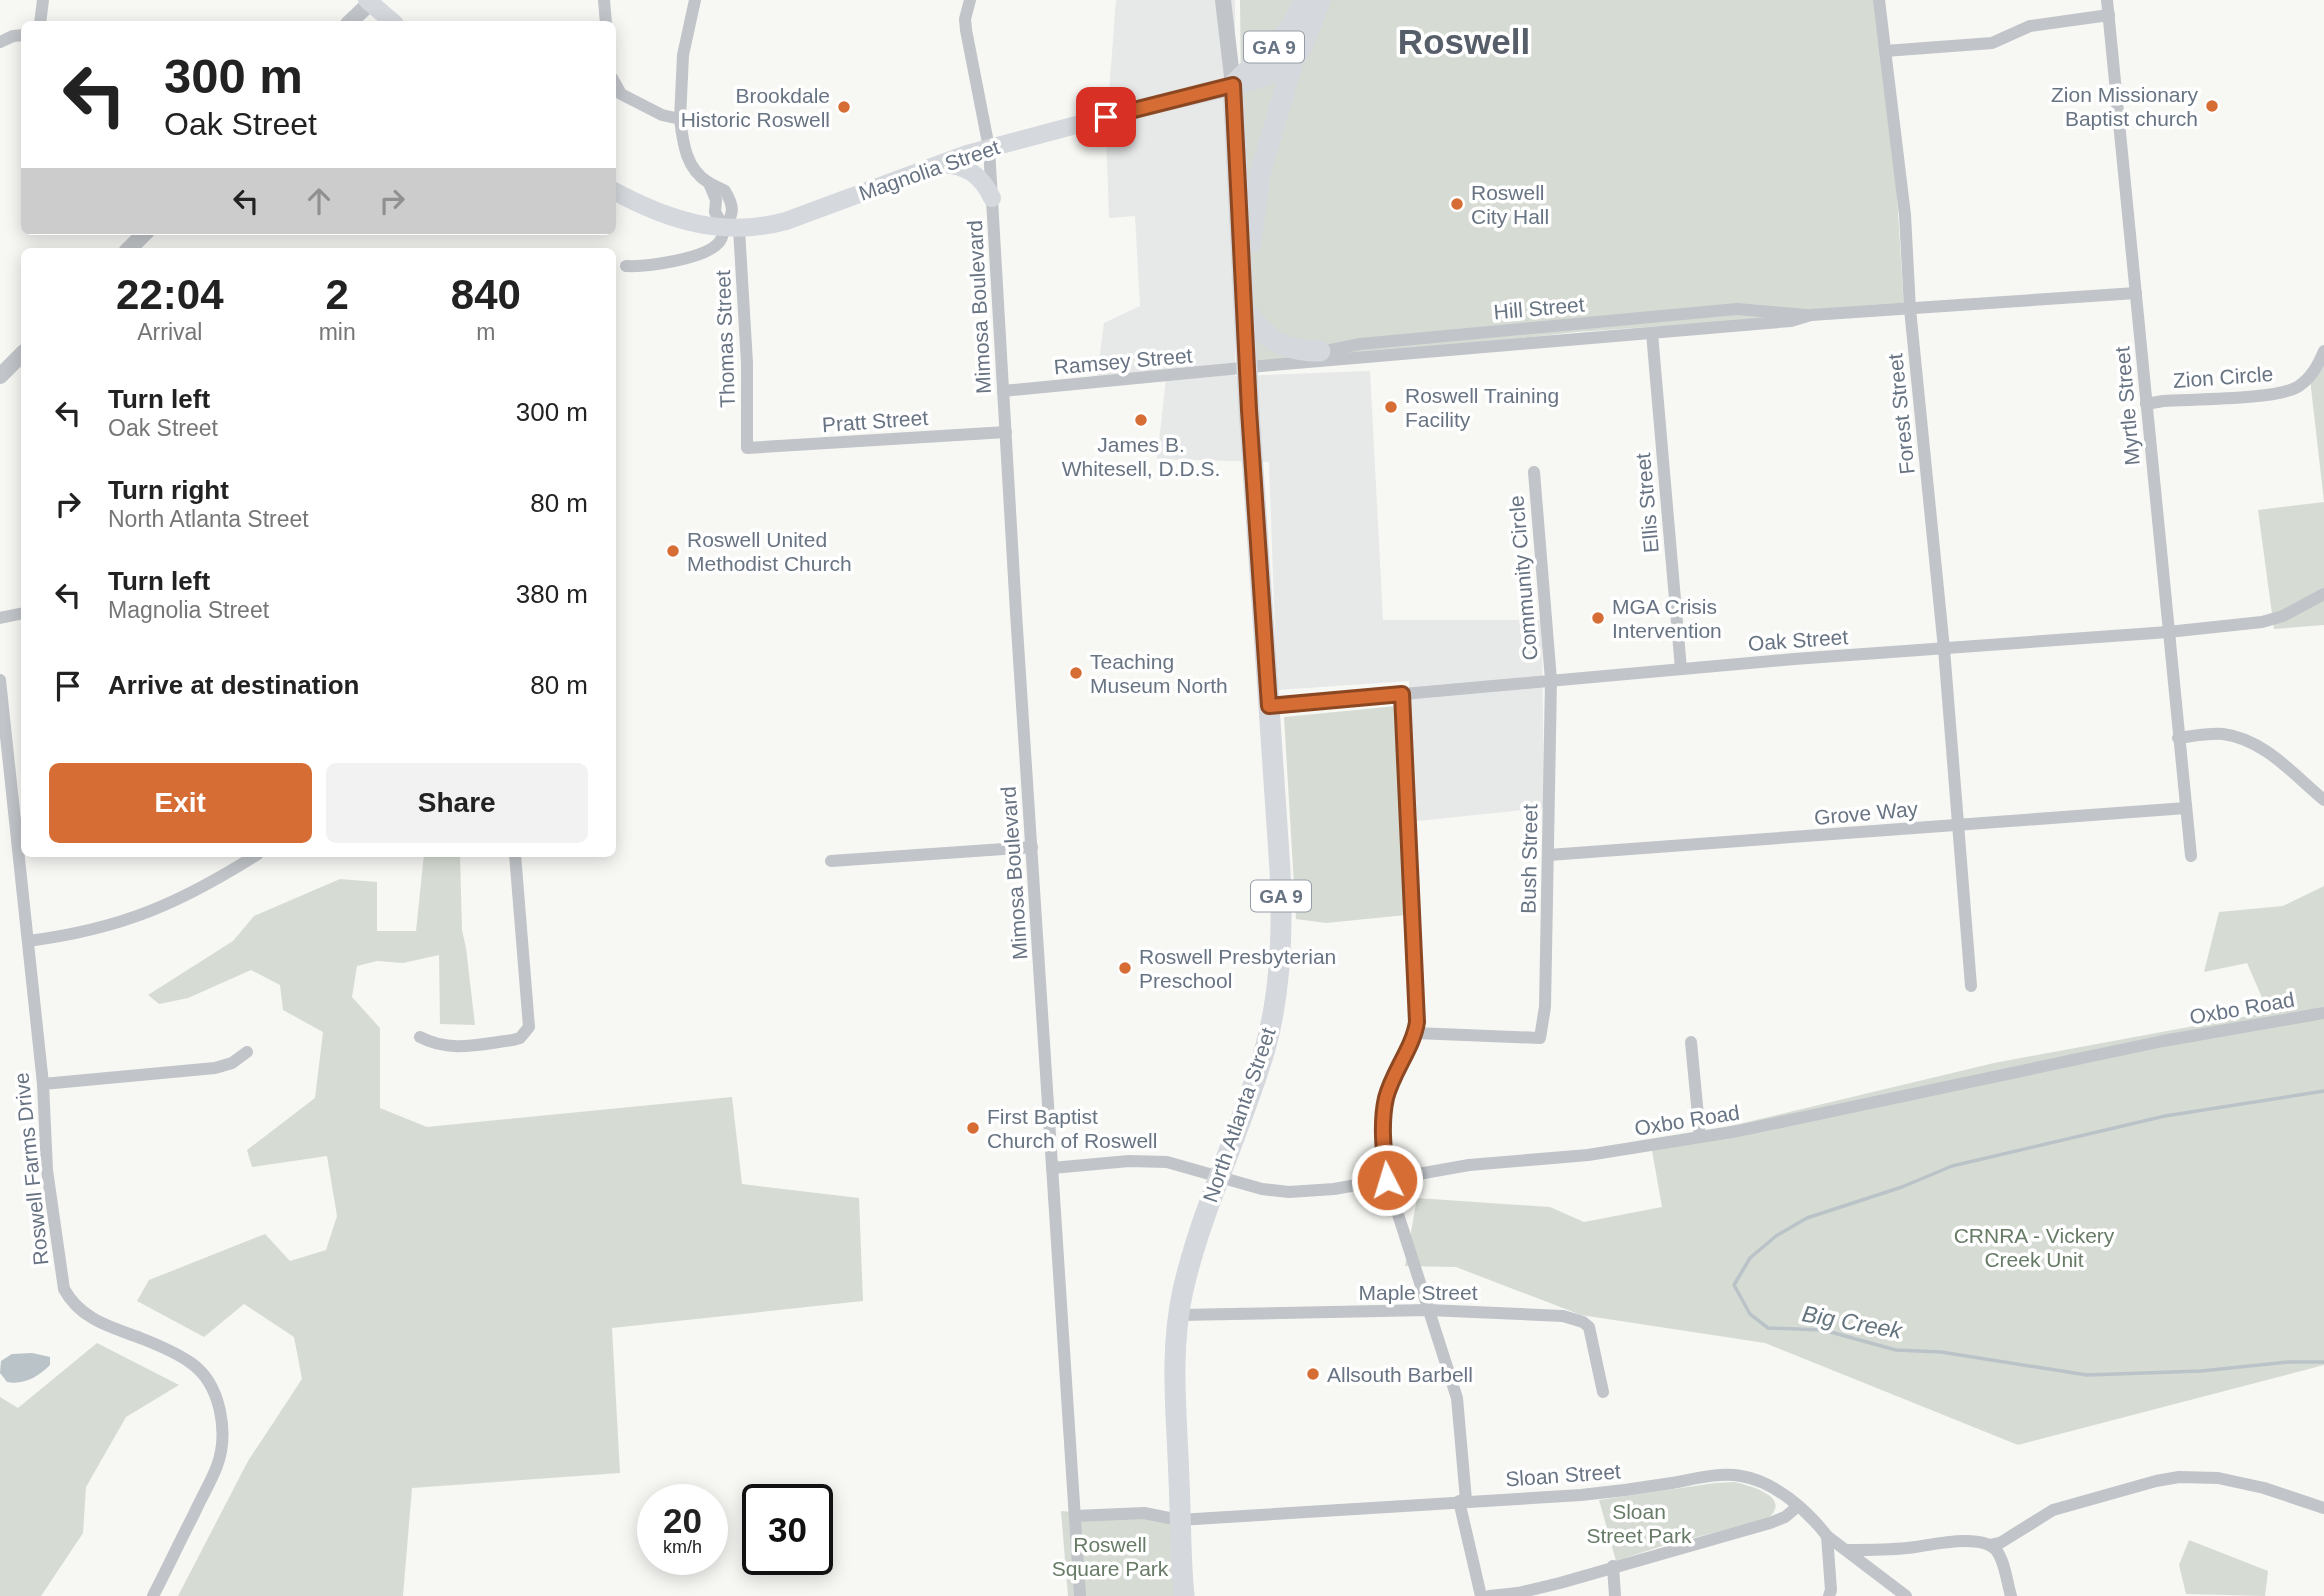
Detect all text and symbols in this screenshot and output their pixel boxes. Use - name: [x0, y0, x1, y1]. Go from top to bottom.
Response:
- district label: Roswell: [1398, 22, 1530, 61]
- road number: GA 9: [1244, 32, 1304, 62]
- icon: left: [49, 49, 140, 140]
- text: 300 m: [164, 49, 303, 103]
- place label: Zion Missionary Baptist church: [2051, 83, 2198, 130]
- place label: Brookdale Historic Roswell: [681, 84, 830, 131]
- pin: [1076, 87, 1136, 147]
- icon: arrive: [1087, 98, 1125, 136]
- marker: Zion Missionary Baptist church: [2204, 98, 2220, 114]
- marker: Brookdale Historic Roswell: [836, 99, 852, 115]
- text: Oak Street: [164, 106, 317, 142]
- street label: Magnolia Street: [856, 135, 1002, 205]
- place label: Roswell City Hall: [1471, 181, 1549, 228]
- icon: left: [227, 182, 265, 220]
- icon: ahead: [300, 182, 338, 220]
- icon: right: [373, 182, 411, 220]
- marker: Roswell City Hall: [1449, 196, 1465, 212]
- street label: Mimosa Boulevard: [963, 220, 995, 394]
- street label: Thomas Street: [711, 270, 739, 408]
- text: 22:04: [116, 271, 224, 318]
- text: 2: [325, 271, 349, 318]
- text: 840: [451, 271, 521, 318]
- street label: Hill Street: [1493, 293, 1586, 323]
- text: Arrival: [137, 319, 202, 345]
- text: min: [319, 319, 356, 345]
- text: m: [476, 319, 495, 345]
- street label: Ramsey Street: [1053, 343, 1193, 379]
- street label: Myrtle Street: [2110, 346, 2144, 466]
- street label: Forest Street: [1883, 352, 1919, 476]
- street label: Zion Circle: [2172, 362, 2274, 392]
- text: Turn left: [108, 384, 210, 414]
- place label: Roswell Training Facility: [1405, 384, 1559, 431]
- icon: left: [49, 394, 87, 432]
- text: 300 m: [516, 397, 588, 427]
- marker: Roswell Training Facility: [1383, 399, 1399, 415]
- street label: Pratt Street: [821, 406, 929, 436]
- marker: James B. Whitesell, D.D.S.: [1133, 412, 1149, 428]
- text: Oak Street: [108, 415, 218, 441]
- place label: James B. Whitesell, D.D.S.: [1062, 433, 1220, 480]
- street label: Ellis Street: [1631, 452, 1663, 554]
- text: Turn right: [108, 475, 229, 505]
- icon: right: [49, 485, 87, 523]
- text: 80 m: [530, 488, 588, 518]
- street label: Community Circle: [1504, 494, 1542, 662]
- text: North Atlanta Street: [108, 506, 309, 532]
- place label: Roswell United Methodist Church: [687, 528, 852, 575]
- marker: Roswell United Methodist Church: [665, 543, 681, 559]
- text: Turn left: [108, 566, 210, 596]
- icon: left: [49, 576, 87, 614]
- text: 380 m: [516, 579, 588, 609]
- place label: MGA Crisis Intervention: [1612, 595, 1722, 642]
- text: Magnolia Street: [108, 597, 269, 623]
- marker: MGA Crisis Intervention: [1590, 610, 1606, 626]
- street label: Oak Street: [1747, 625, 1849, 655]
- place label: Teaching Museum North: [1090, 650, 1228, 697]
- marker: Teaching Museum North: [1068, 665, 1084, 681]
- icon: arrive: [49, 667, 87, 705]
- text: Arrive at destination: [108, 670, 359, 700]
- text: 80 m: [530, 670, 588, 700]
- button: Exit: [49, 763, 312, 843]
- button: Share: [326, 763, 588, 843]
- street label: Mimosa Boulevard: [996, 785, 1032, 961]
- street label: Grove Way: [1813, 797, 1919, 829]
- street label: Bush Street: [1517, 804, 1541, 914]
- road number: GA 9: [1251, 880, 1311, 912]
- place label: Roswell Presbyterian Preschool: [1139, 945, 1336, 992]
- marker: Roswell Presbyterian Preschool: [1117, 960, 1133, 976]
- street label: Oxbo Road: [2188, 987, 2296, 1029]
- street label: North Atlanta Street: [1198, 1024, 1280, 1205]
- street label: Roswell Farms Drive: [9, 1071, 53, 1267]
- street label: Oxbo Road: [1633, 1100, 1741, 1140]
- place label: First Baptist Church of Roswell: [987, 1105, 1157, 1152]
- marker: First Baptist Church of Roswell: [965, 1120, 981, 1136]
- position arrow: [1350, 1143, 1424, 1217]
- park label: CRNRA - Vickery Creek Unit: [1954, 1224, 2115, 1271]
- street label: Maple Street: [1358, 1281, 1478, 1304]
- water label: Big Creek: [1800, 1300, 1905, 1344]
- place label: Allsouth Barbell: [1327, 1363, 1473, 1386]
- marker: Allsouth Barbell: [1305, 1366, 1321, 1382]
- street label: Sloan Street: [1505, 1459, 1622, 1491]
- speed limit sign: 30: [742, 1484, 833, 1575]
- park label: Sloan Street Park: [1586, 1500, 1692, 1547]
- text: 20: [663, 1501, 702, 1540]
- park label: Roswell Square Park: [1052, 1533, 1169, 1580]
- text: km/h: [663, 1537, 702, 1557]

